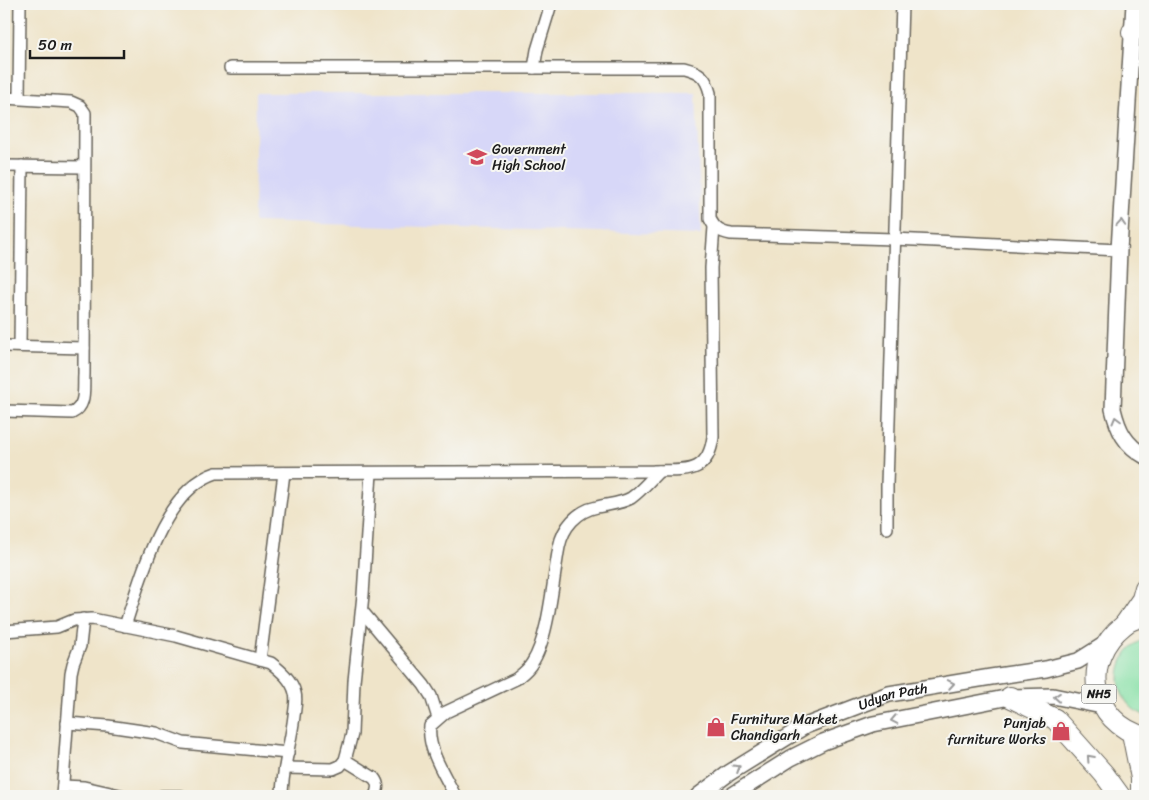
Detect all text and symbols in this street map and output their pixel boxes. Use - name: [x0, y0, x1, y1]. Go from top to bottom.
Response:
- scale bar: [30, 28, 124, 60]
- text: 50 m: [38, 32, 73, 58]
- place label: Government High School: [492, 137, 567, 178]
- school or university icon: Government High School: [466, 146, 488, 168]
- one-way arrow: [1115, 218, 1126, 226]
- one-way arrow: [1111, 416, 1121, 424]
- street label: Udyan Path: [854, 675, 929, 717]
- one-way arrow: [947, 679, 956, 689]
- road number: NH5: [1082, 684, 1116, 704]
- one-way arrow: [1053, 692, 1061, 703]
- place label: Furniture Market Chandigarh: [731, 707, 838, 748]
- place label: Punjab furniture Works: [947, 711, 1047, 752]
- one-way arrow: [889, 715, 898, 725]
- shop icon: Furniture Market Chandigarh: [705, 716, 727, 738]
- shop icon: Punjab furniture Works: [1050, 720, 1072, 742]
- one-way arrow: [1087, 755, 1096, 764]
- one-way arrow: [732, 764, 741, 774]

